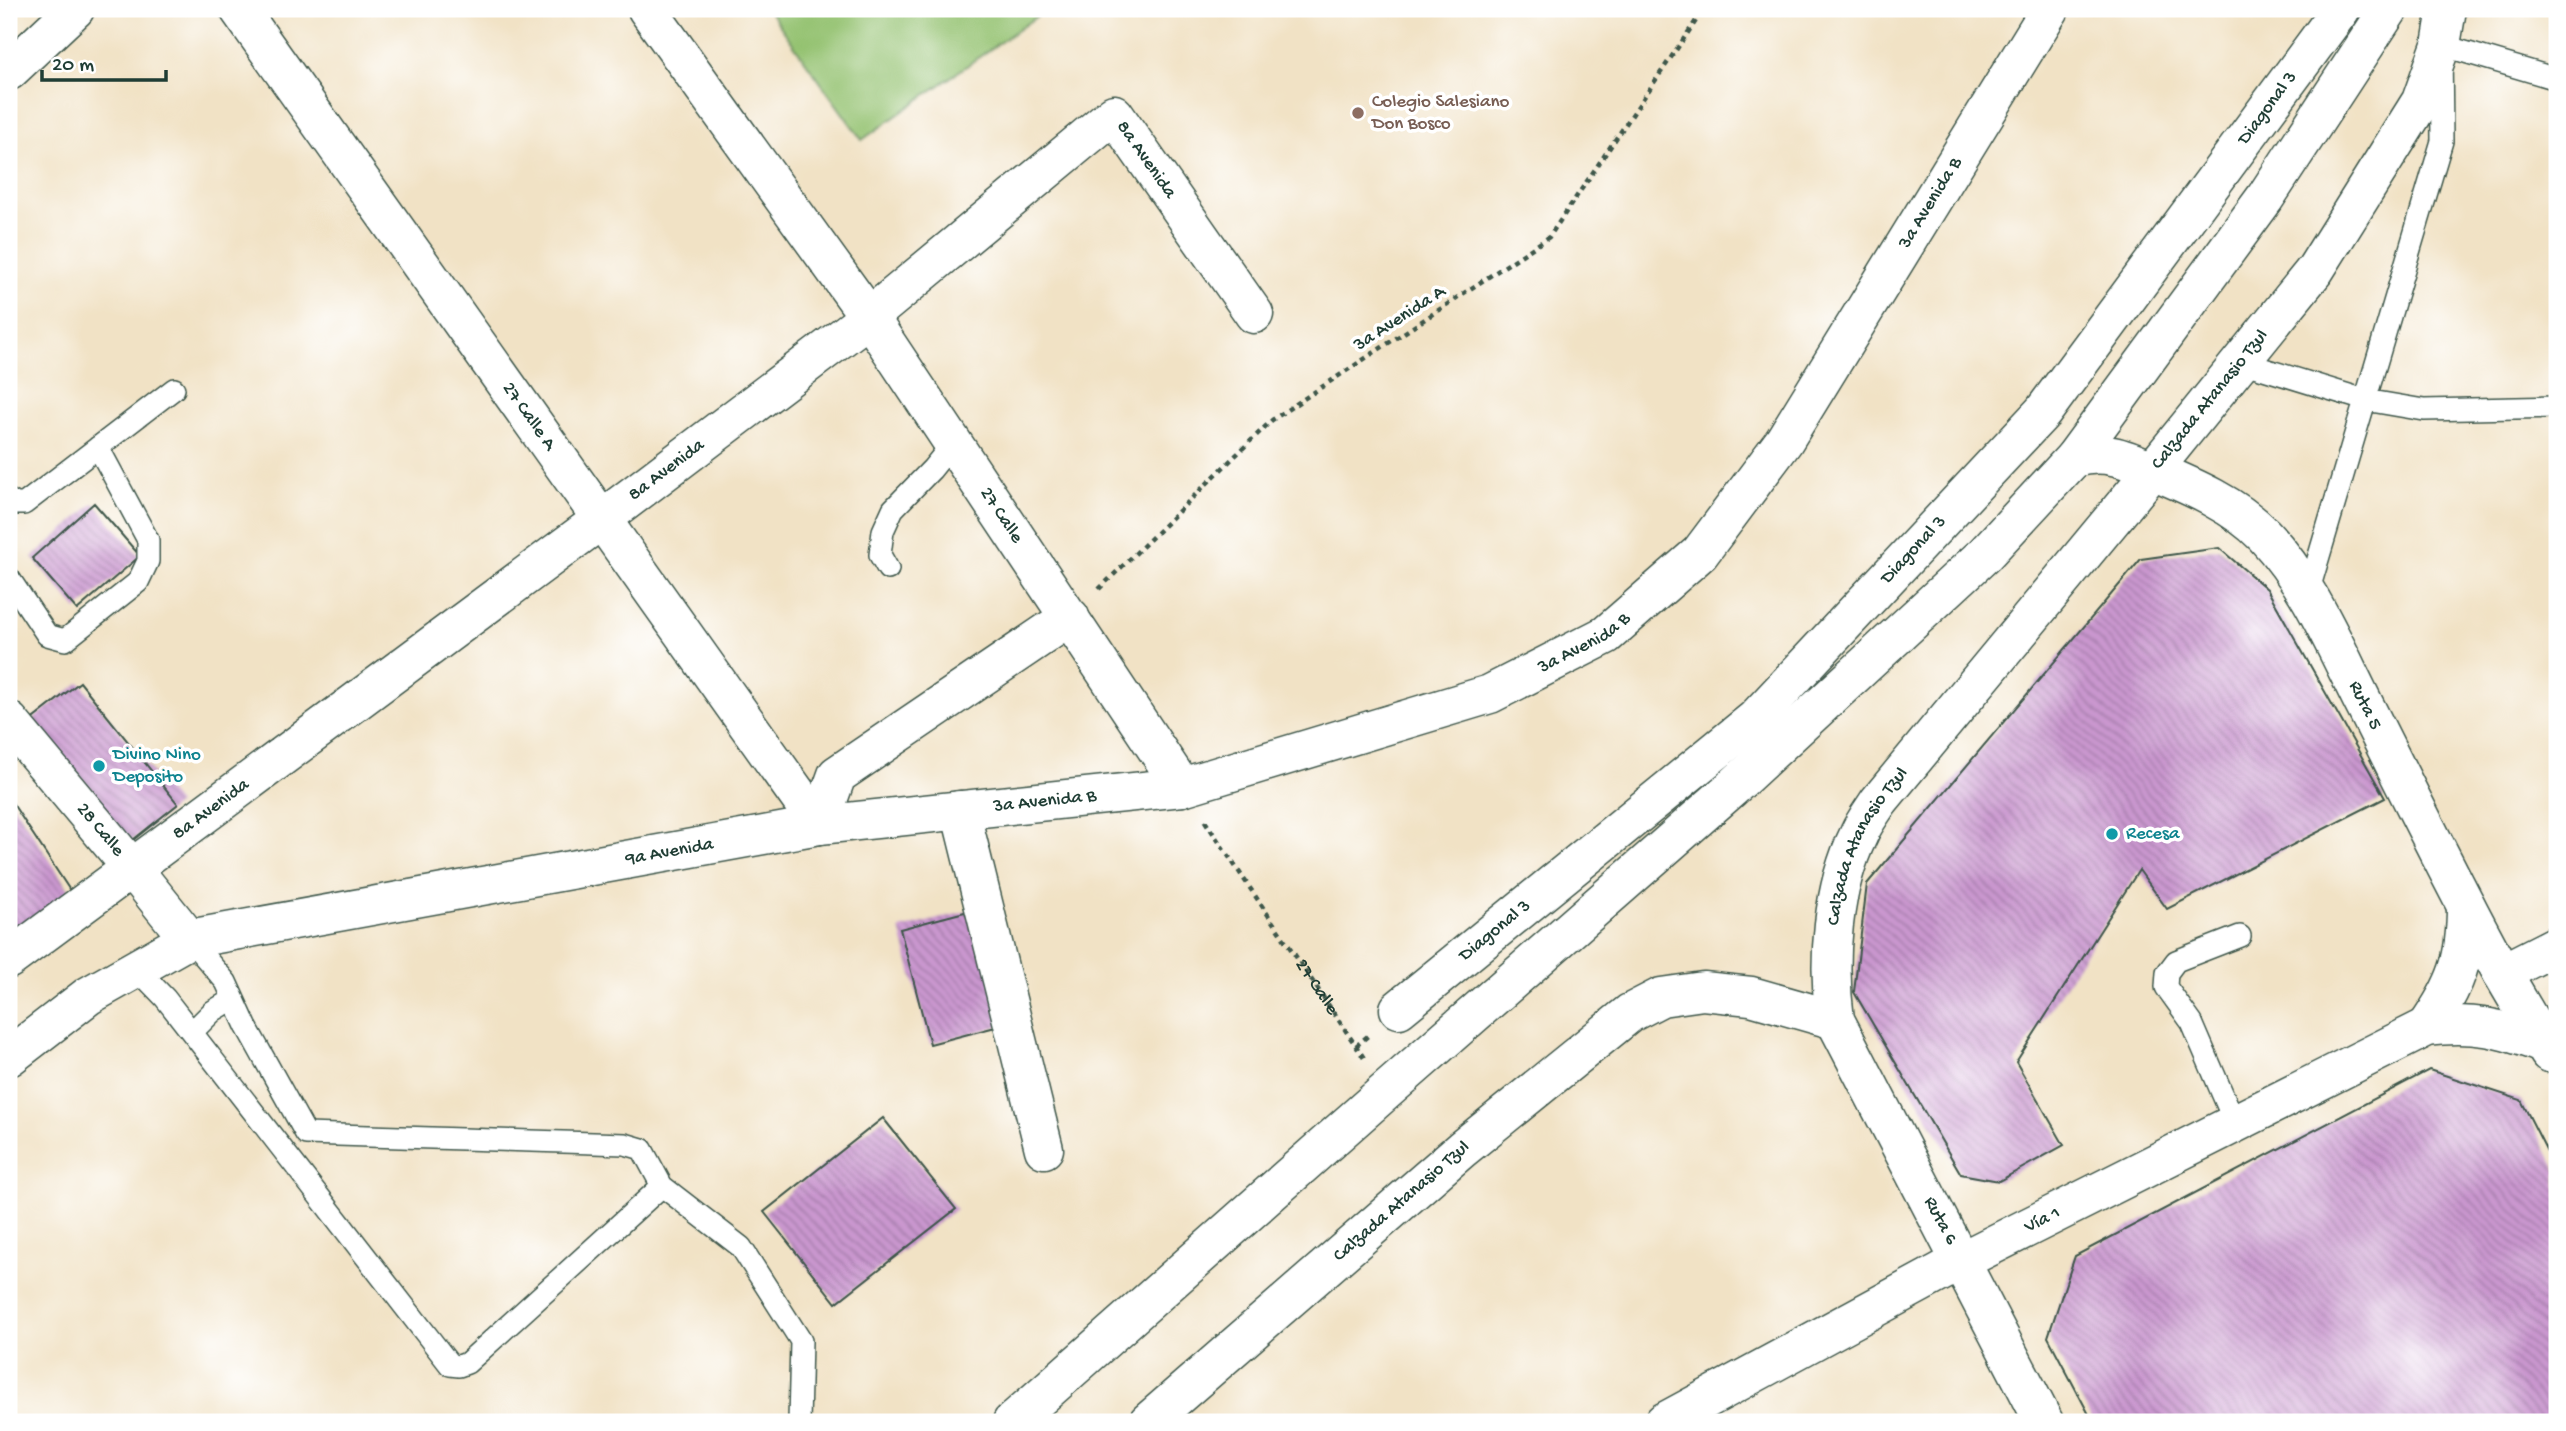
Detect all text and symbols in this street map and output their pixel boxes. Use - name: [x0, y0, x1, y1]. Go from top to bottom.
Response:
- scale bar: [42, 38, 166, 82]
- text: 20 m: [52, 54, 94, 79]
- street label: Diagonal 3: [2232, 67, 2303, 151]
- place label: Colegio Salesiano Don Bosco: [1370, 91, 1509, 136]
- marker: Colegio Salesiano Don Bosco: [1350, 105, 1366, 121]
- street label: 8a Avenida: [1111, 116, 1182, 204]
- street label: 3a Avenida B: [1893, 152, 1968, 254]
- street label: 3a Avenida A: [1349, 280, 1452, 358]
- street label: Calzada Atanasio Tzul: [2146, 325, 2274, 474]
- street label: 27 Calle A: [497, 378, 562, 457]
- street label: 8a Avenida: [624, 433, 710, 506]
- street label: 27 Calle: [974, 483, 1028, 548]
- street label: Diagonal 3: [1874, 511, 1951, 591]
- street label: 3a Avenida B: [1533, 607, 1636, 680]
- street label: Ruta 5: [2343, 677, 2387, 734]
- place label: Divino Nino Deposito: [111, 744, 201, 789]
- marker: Divino Nino Deposito: [91, 758, 107, 774]
- street label: Calzada Atanasio Tzul: [1822, 763, 1913, 927]
- street label: 8a Avenida: [168, 773, 255, 845]
- street label: 3a Avenida B: [991, 784, 1099, 818]
- street label: 28 Calle: [71, 798, 129, 862]
- place label: Recesa: [2126, 823, 2181, 846]
- marker: Recesa: [2104, 826, 2120, 842]
- street label: 9a Avenida: [623, 833, 717, 871]
- street label: Diagonal 3: [1453, 895, 1536, 968]
- street label: 27 Calle: [1289, 955, 1344, 1020]
- street label: Calzada Atanasio Tzul: [1328, 1136, 1474, 1267]
- street label: Ruta 6: [1918, 1193, 1962, 1249]
- street label: Vía 1: [2020, 1201, 2064, 1239]

